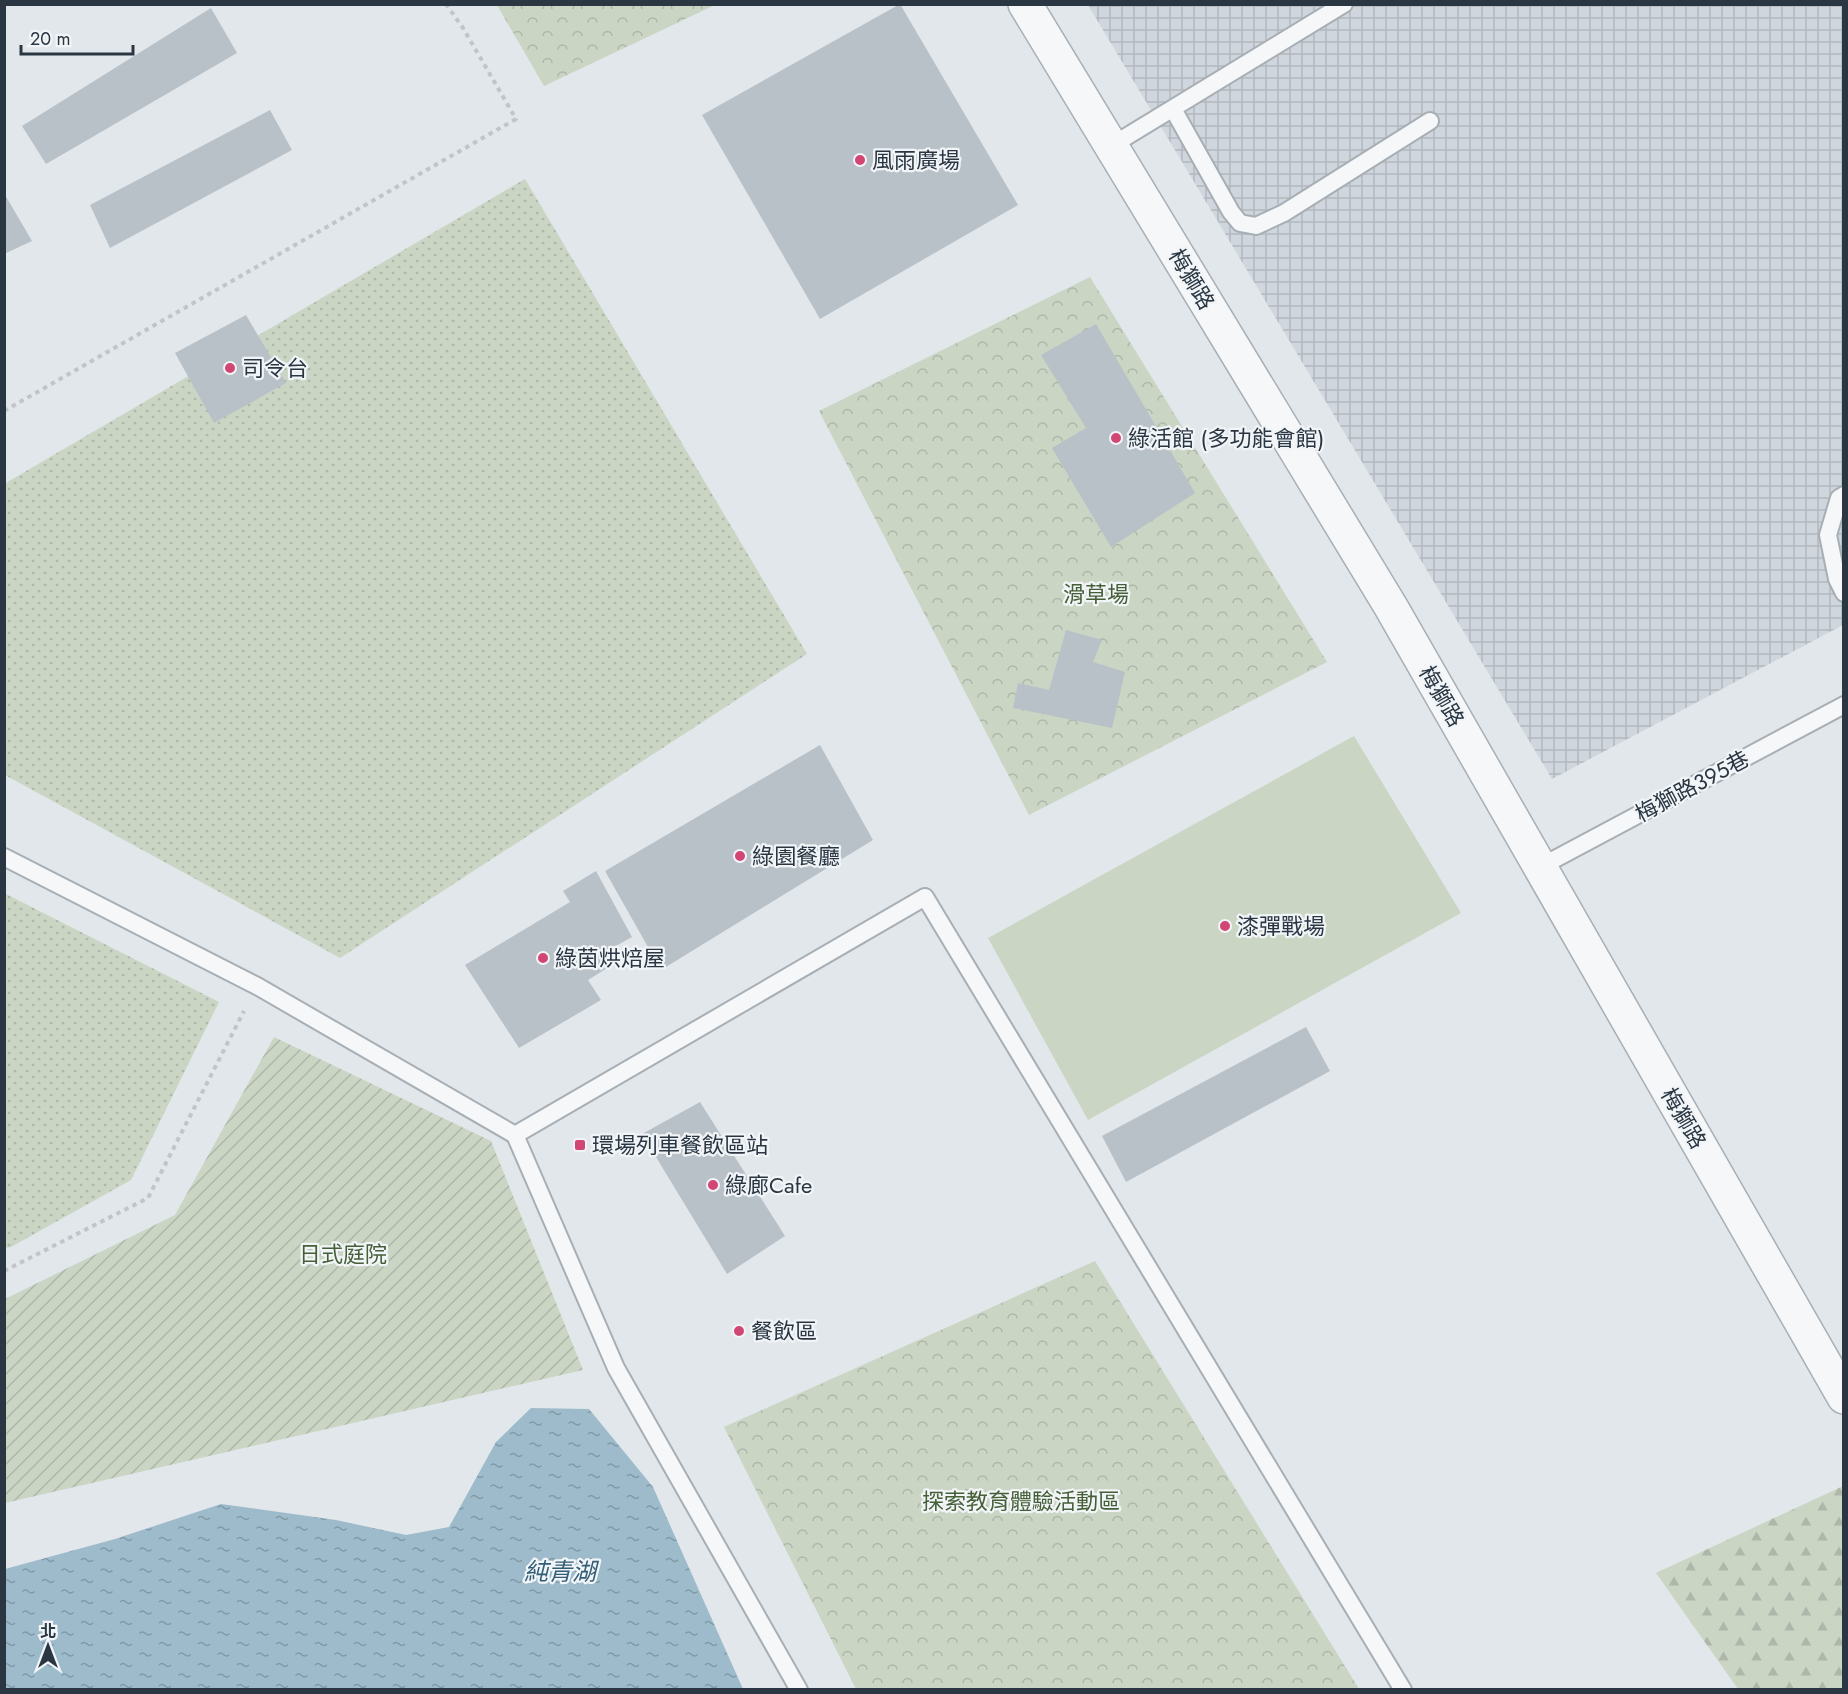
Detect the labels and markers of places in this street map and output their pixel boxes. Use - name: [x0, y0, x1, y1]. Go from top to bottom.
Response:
- place label: 風雨廣場: [872, 144, 960, 176]
- marker: 風雨廣場: [853, 153, 867, 167]
- place label: 司令台: [242, 352, 308, 384]
- marker: 司令台: [223, 361, 237, 375]
- place label: 綠活館 (多功能會館): [1128, 422, 1324, 454]
- marker: 綠活館 (多功能會館): [1109, 431, 1123, 445]
- place label: 綠園餐廳: [752, 840, 840, 872]
- marker: 綠園餐廳: [733, 849, 747, 863]
- place label: 漆彈戰場: [1237, 910, 1325, 942]
- marker: 漆彈戰場: [1218, 919, 1232, 933]
- place label: 綠茵烘焙屋: [555, 942, 665, 974]
- marker: 綠茵烘焙屋: [536, 951, 550, 965]
- place label: 環場列車餐飲區站: [592, 1129, 768, 1161]
- marker: 環場列車餐飲區站: [573, 1138, 587, 1152]
- place label: 綠廊Cafe: [725, 1169, 812, 1201]
- marker: 綠廊Cafe: [706, 1178, 720, 1192]
- place label: 餐飲區: [751, 1315, 817, 1347]
- marker: 餐飲區: [732, 1324, 746, 1338]

